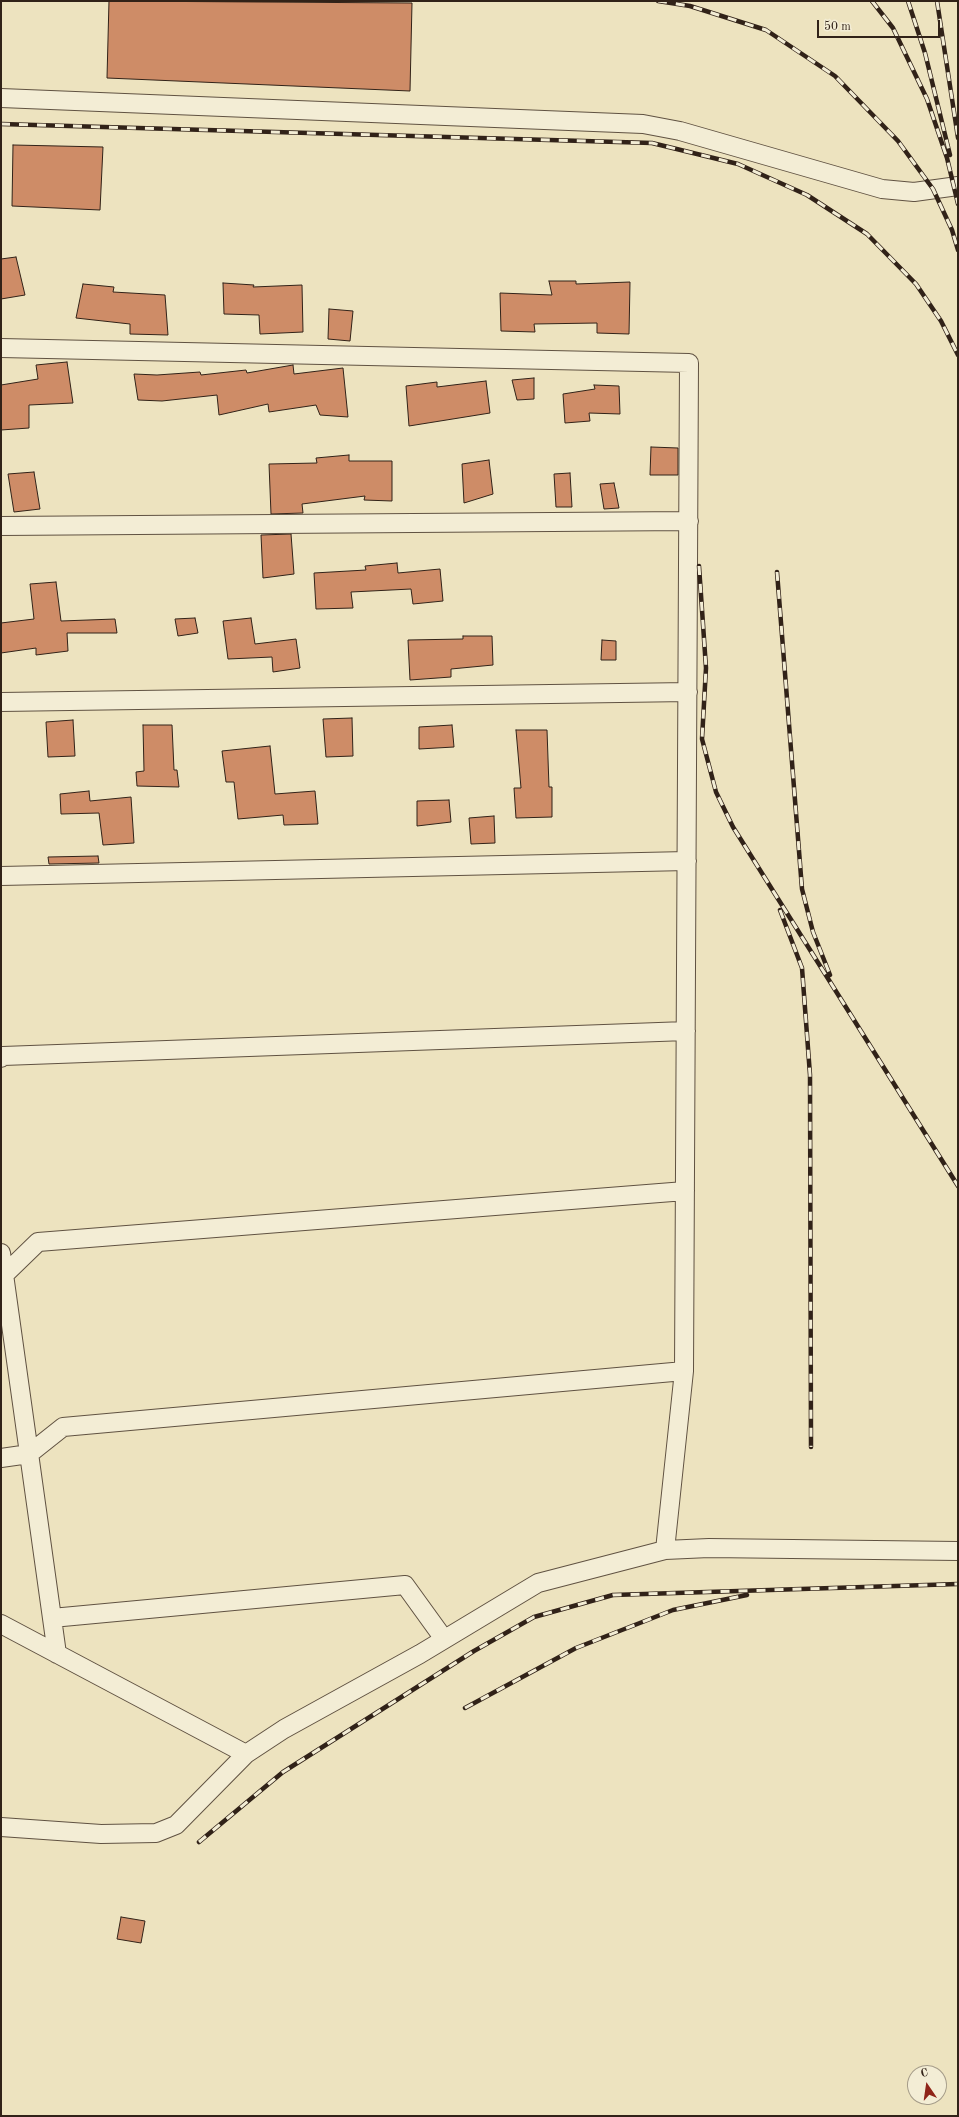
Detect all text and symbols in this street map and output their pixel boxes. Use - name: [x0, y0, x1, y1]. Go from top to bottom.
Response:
- scale bar: [819, 12, 942, 38]
- text: 50 m: [824, 21, 851, 33]
- north arrow: [907, 2065, 947, 2105]
- text: С: [920, 2068, 929, 2080]

